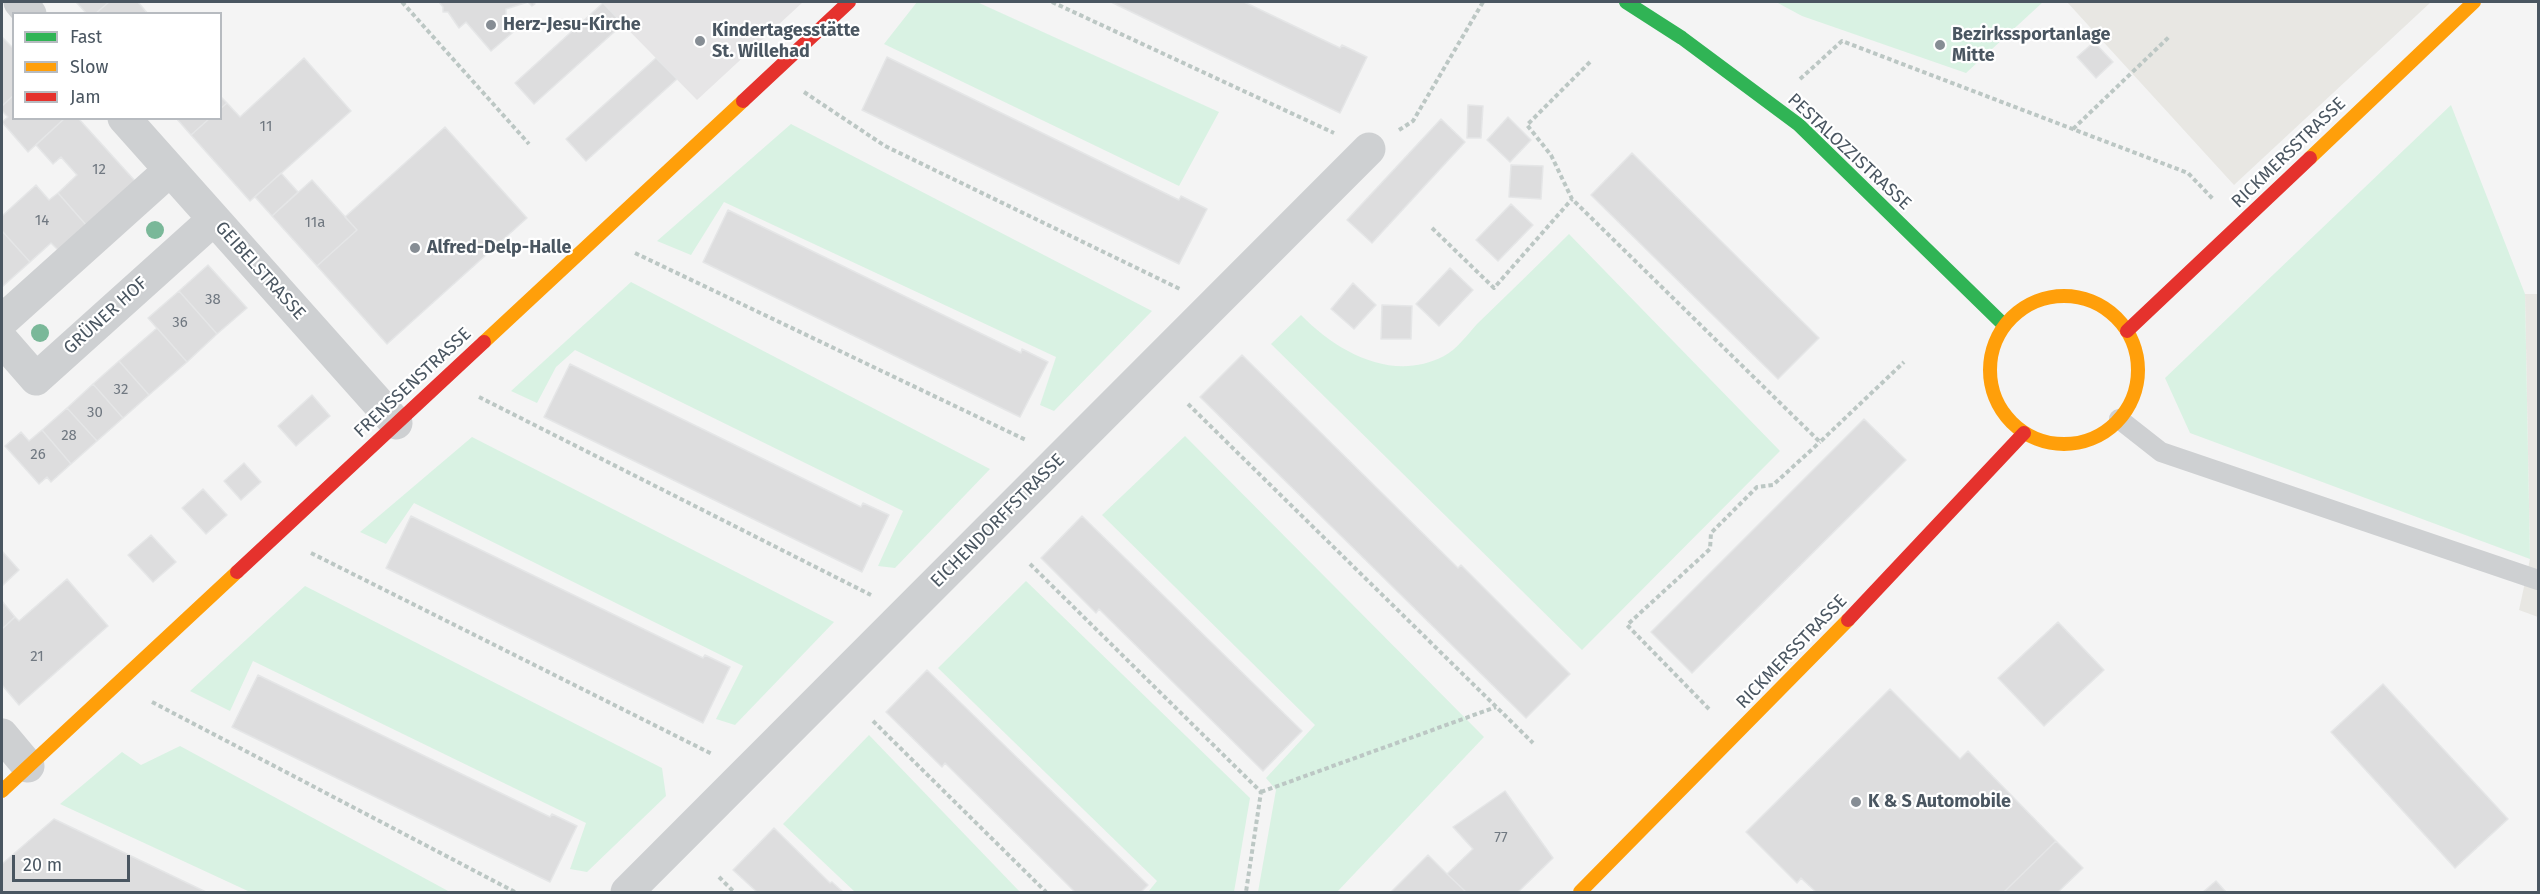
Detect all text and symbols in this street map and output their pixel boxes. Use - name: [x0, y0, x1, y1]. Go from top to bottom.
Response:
- legend: [12, 12, 222, 120]
- place label: Herz-Jesu-Kirche: [503, 14, 641, 36]
- marker: Herz-Jesu-Kirche: [484, 18, 498, 32]
- place label: Kindertagesstätte St. Willehad: [712, 20, 860, 63]
- place label: Bezirkssportanlage Mitte: [1952, 24, 2110, 66]
- text: Fast: [70, 26, 102, 48]
- marker: Kindertagesstätte St. Willehad: [693, 34, 707, 48]
- marker: Bezirkssportanlage Mitte: [1933, 38, 1947, 52]
- text: Slow: [70, 56, 108, 78]
- text: Jam: [70, 86, 101, 108]
- street label: PESTALOZZISTRASSE: [1783, 89, 1915, 215]
- street label: RICKMERSSTRASSE: [2228, 93, 2350, 213]
- house number: 11: [260, 118, 272, 136]
- house number: 12: [92, 161, 106, 179]
- house number: 14: [35, 212, 49, 230]
- house number: 11a: [305, 214, 325, 232]
- street label: GEIBELSTRASSE: [210, 218, 310, 324]
- place label: Alfred-Delp-Halle: [427, 237, 571, 259]
- marker: Alfred-Delp-Halle: [408, 241, 422, 255]
- street label: GRÜNER HOF: [60, 273, 152, 359]
- house number: 38: [205, 291, 221, 309]
- house number: 36: [172, 314, 188, 332]
- street label: FRENSSENSTRASSE: [350, 323, 476, 443]
- house number: 32: [114, 381, 128, 399]
- house number: 30: [87, 404, 103, 422]
- house number: 28: [61, 427, 77, 445]
- house number: 26: [30, 446, 46, 464]
- street label: EICHENDORFFSTRASSE: [927, 450, 1069, 592]
- street label: RICKMERSSTRASSE: [1732, 591, 1852, 713]
- house number: 21: [30, 648, 44, 666]
- place label: K & S Automobile: [1868, 791, 2011, 813]
- marker: K & S Automobile: [1849, 795, 1863, 809]
- house number: 77: [1494, 829, 1508, 847]
- scale bar: [15, 843, 134, 881]
- text: 20 m: [23, 854, 62, 876]

